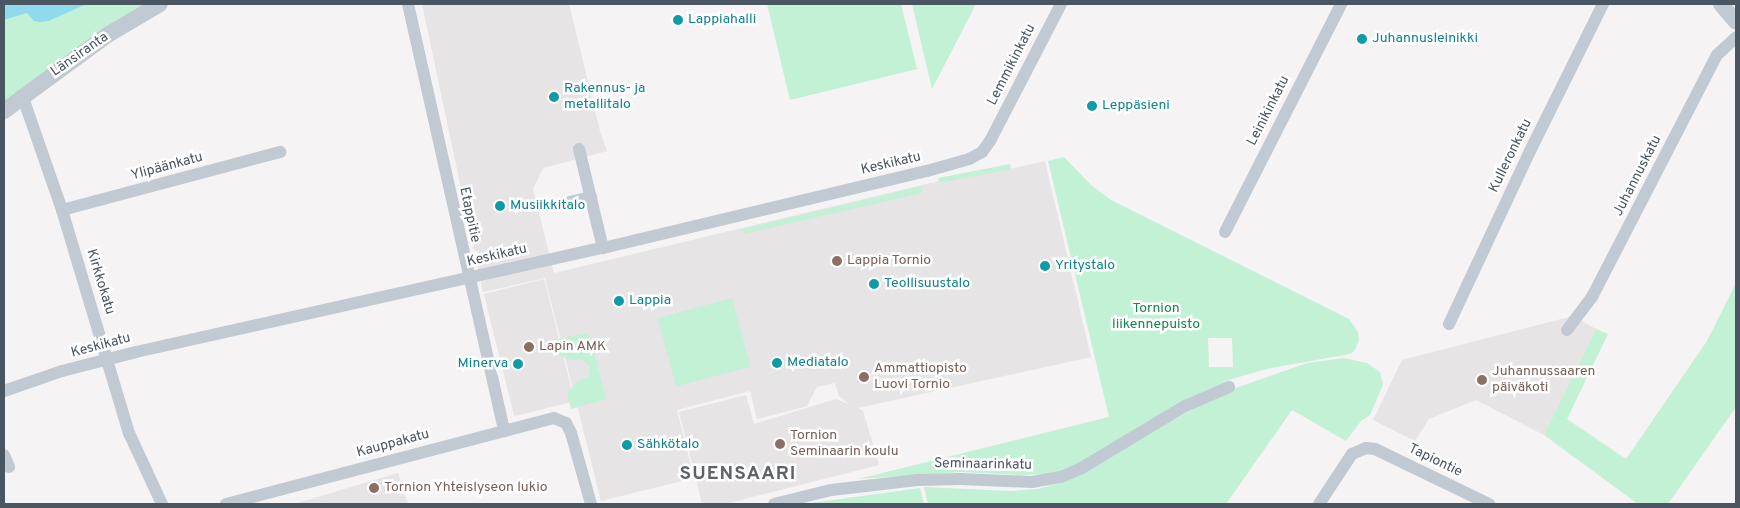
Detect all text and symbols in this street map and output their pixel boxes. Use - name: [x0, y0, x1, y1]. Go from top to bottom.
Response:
- place label: Lappiahalli: [688, 12, 756, 28]
- marker: Lappiahalli: [672, 14, 684, 26]
- street label: Lemmikinkatu: [984, 22, 1040, 108]
- street label: Länsiranta: [48, 29, 112, 81]
- place label: Juhannusleinikki: [1372, 31, 1478, 47]
- marker: Juhannusleinikki: [1356, 33, 1368, 45]
- street label: Leinikinkatu: [1244, 73, 1294, 149]
- place label: Rakennus- ja metallitalo: [564, 81, 645, 114]
- marker: Rakennus- ja metallitalo: [548, 91, 560, 103]
- place label: Leppäsieni: [1102, 98, 1170, 114]
- marker: Leppäsieni: [1086, 100, 1098, 112]
- street label: Kulleronkatu: [1486, 116, 1536, 196]
- street label: Juhannuskatu: [1610, 133, 1666, 219]
- street label: Ylipäänkatu: [129, 149, 205, 185]
- street label: Keskikatu: [859, 149, 923, 179]
- street label: Etappitie: [455, 186, 483, 244]
- place label: Musiikkitalo: [510, 198, 585, 214]
- marker: Musiikkitalo: [494, 200, 506, 212]
- street label: Keskikatu: [465, 241, 529, 271]
- street label: Kirkkokatu: [82, 247, 118, 317]
- place label: Lappia Tornio: [847, 253, 932, 269]
- marker: Lappia Tornio: [831, 255, 843, 267]
- place label: Yritystalo: [1055, 258, 1115, 274]
- marker: Yritystalo: [1039, 260, 1051, 272]
- place label: Teollisuustalo: [884, 276, 970, 292]
- marker: Teollisuustalo: [868, 278, 880, 290]
- place label: Lappia: [629, 293, 671, 309]
- marker: Lappia: [613, 295, 625, 307]
- park label: Tornion liikennepuisto: [1112, 301, 1200, 334]
- street label: Keskikatu: [69, 330, 133, 362]
- place label: Lapin AMK: [539, 339, 607, 355]
- marker: Lapin AMK: [523, 341, 535, 353]
- place label: Mediatalo: [787, 355, 849, 371]
- place label: Minerva: [458, 356, 508, 372]
- marker: Mediatalo: [771, 357, 783, 369]
- marker: Minerva: [512, 358, 524, 370]
- place label: Ammattiopisto Luovi Tornio: [874, 361, 967, 394]
- place label: Juhannussaaren päiväkoti: [1492, 364, 1595, 397]
- marker: Ammattiopisto Luovi Tornio: [858, 371, 870, 383]
- marker: Juhannussaaren päiväkoti: [1476, 374, 1488, 386]
- street label: Kauppakatu: [355, 426, 431, 462]
- place label: Tornion Seminaarin koulu: [790, 428, 899, 461]
- place label: Sähkötalo: [637, 437, 699, 453]
- marker: Tornion Seminaarin koulu: [774, 438, 786, 450]
- marker: Sähkötalo: [621, 439, 633, 451]
- street label: Tapiontie: [1405, 441, 1465, 481]
- street label: Seminaarinkatu: [934, 456, 1032, 474]
- district label: SUENSAARI: [678, 464, 798, 486]
- place label: Tornion Yhteislyseon lukio: [384, 480, 548, 496]
- marker: Tornion Yhteislyseon lukio: [368, 482, 380, 494]

